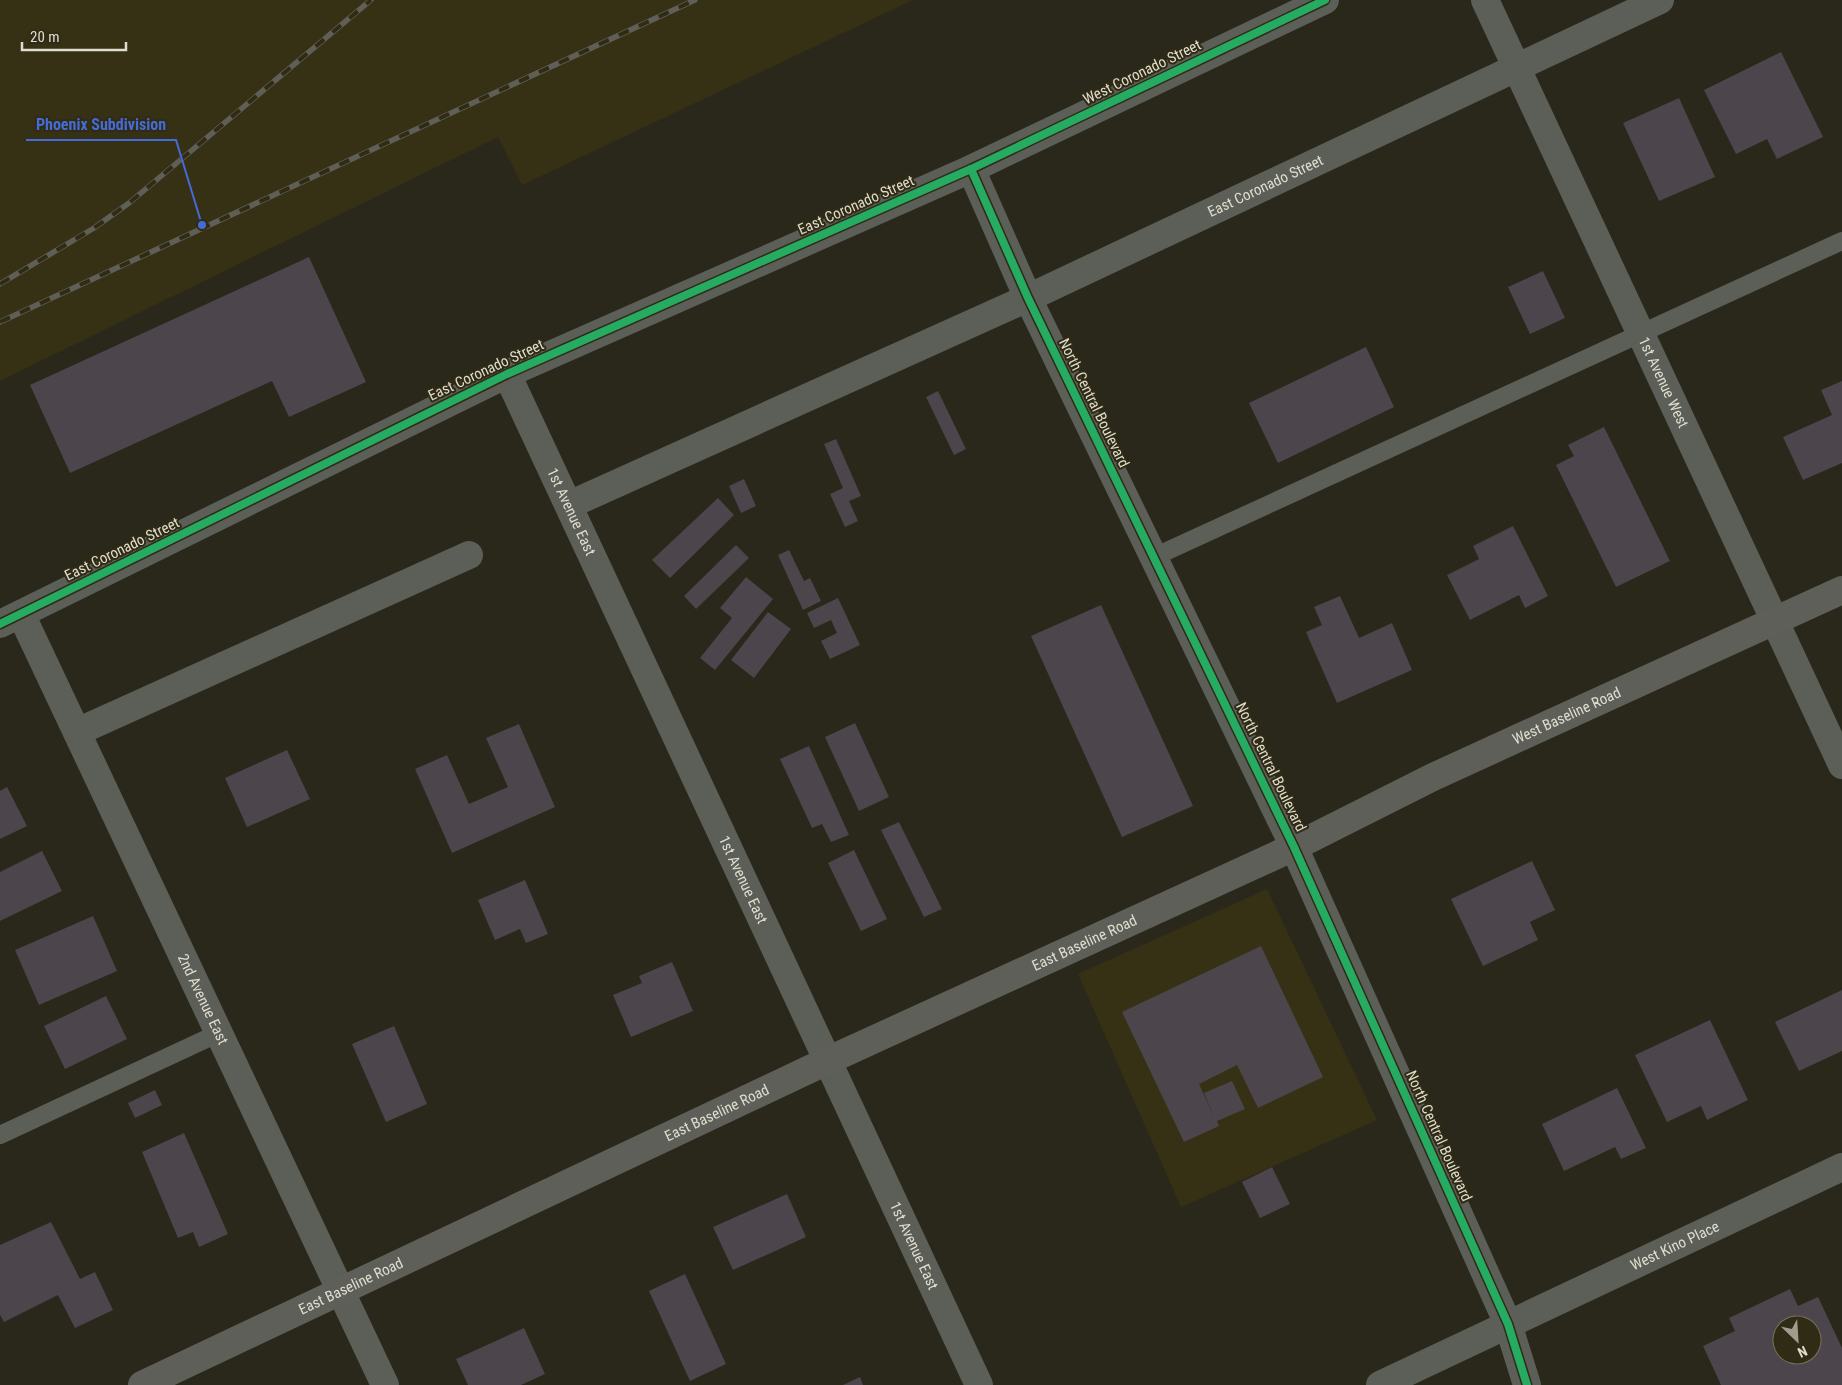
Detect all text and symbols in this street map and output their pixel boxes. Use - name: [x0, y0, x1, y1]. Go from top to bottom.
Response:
- scale bar: [22, 20, 126, 52]
- text: 20 m: [30, 28, 60, 46]
- street label: West Coronado Street: [1080, 36, 1204, 108]
- callout: Phoenix Subdivision: [26, 109, 176, 140]
- text: Phoenix Subdivision: [36, 115, 166, 134]
- street label: East Coronado Street: [1205, 151, 1326, 221]
- street label: East Coronado Street: [795, 171, 917, 239]
- street label: 1st Avenue West: [1635, 334, 1692, 431]
- street label: East Coronado Street: [425, 335, 547, 405]
- street label: North Central Boulevard: [1055, 336, 1133, 470]
- street label: 1st Avenue East: [543, 465, 600, 558]
- street label: East Coronado Street: [62, 513, 182, 585]
- street label: West Baseline Road: [1510, 683, 1624, 748]
- street label: North Central Boulevard: [1232, 700, 1310, 834]
- street label: 1st Avenue East: [715, 833, 771, 926]
- street label: East Baseline Road: [1029, 911, 1140, 975]
- street label: 2nd Avenue East: [174, 951, 232, 1047]
- street label: North Central Boulevard: [1402, 1068, 1476, 1204]
- street label: East Baseline Road: [662, 1081, 772, 1145]
- street label: 1st Avenue East: [886, 1199, 942, 1292]
- street label: West Kino Place: [1628, 1217, 1722, 1274]
- street label: East Baseline Road: [296, 1254, 406, 1319]
- north arrow: [1772, 1315, 1822, 1365]
- text: N: [1795, 1343, 1810, 1361]

